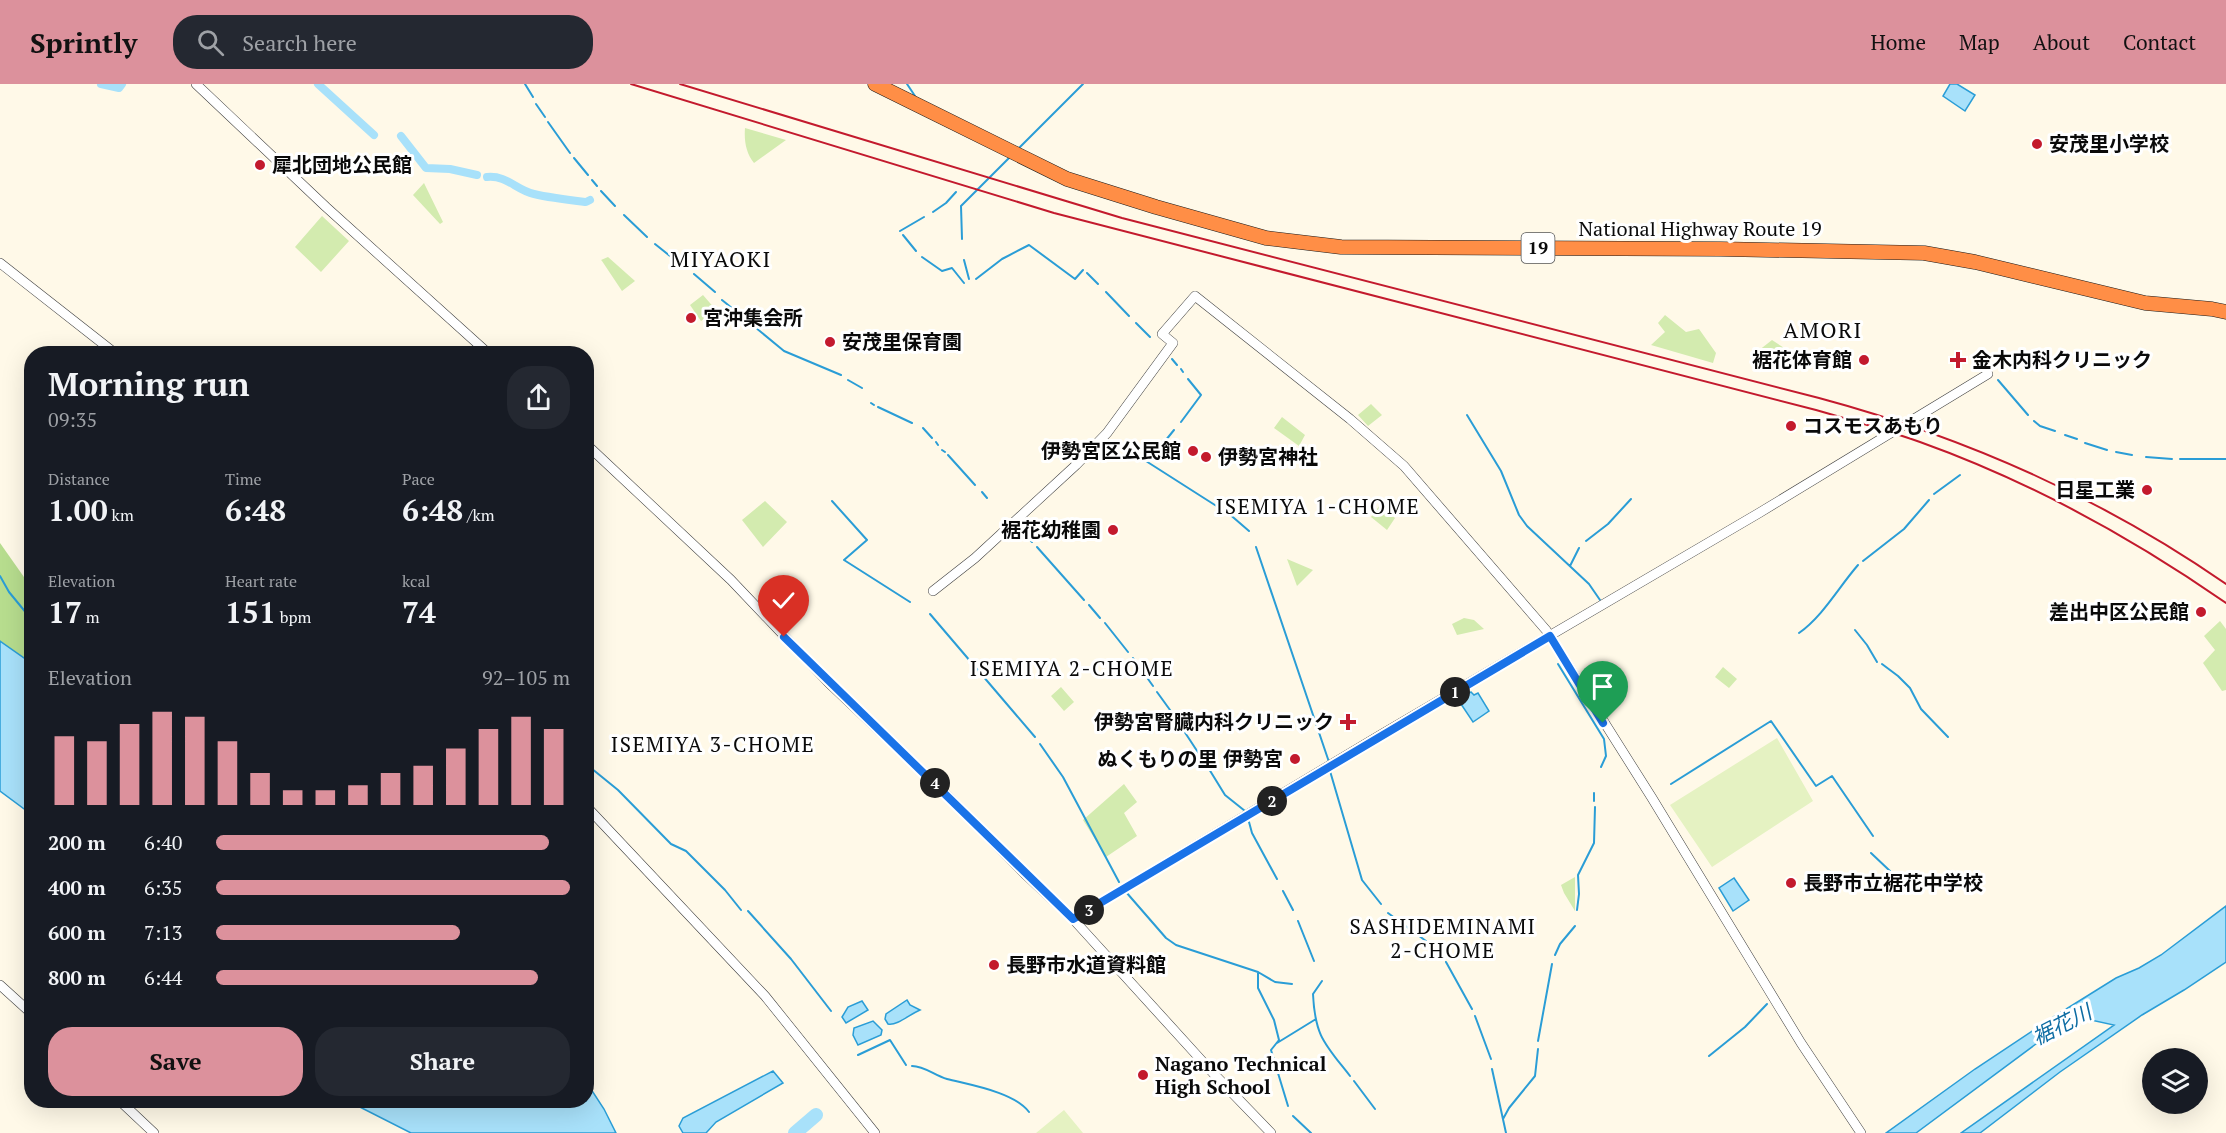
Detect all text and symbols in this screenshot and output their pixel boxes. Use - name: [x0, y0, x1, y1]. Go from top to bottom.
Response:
- search box: [173, 15, 593, 69]
- text: Sprintly: [30, 24, 137, 61]
- icon: search: [194, 26, 227, 59]
- text: Search here: [242, 28, 357, 57]
- text: Home: [1870, 28, 1926, 56]
- text: Map: [1959, 28, 2000, 56]
- text: About: [2033, 28, 2090, 56]
- text: Contact: [2123, 28, 2196, 56]
- place label: 安茂里小学校: [2049, 130, 2169, 157]
- marker: 安茂里小学校: [2030, 137, 2044, 151]
- place label: 犀北団地公民館: [272, 151, 412, 178]
- marker: 犀北団地公民館: [253, 158, 267, 172]
- street label: National Highway Route 19: [1578, 215, 1822, 242]
- road number: 19: [1522, 233, 1554, 263]
- district label: MIYAOKI: [670, 244, 772, 273]
- place label: 宮沖集会所: [703, 304, 803, 331]
- marker: 宮沖集会所: [684, 311, 698, 325]
- district label: AMORI: [1783, 315, 1863, 344]
- place label: 安茂里保育園: [842, 328, 962, 355]
- marker: 安茂里保育園: [823, 335, 837, 349]
- place label: 裾花体育館: [1752, 346, 1852, 373]
- place label: 金木内科クリニック: [1972, 346, 2152, 373]
- marker: 金木内科クリニック: [1949, 351, 1967, 369]
- marker: 裾花体育館: [1857, 353, 1871, 367]
- text: Morning run: [48, 362, 250, 405]
- button: share: [507, 366, 570, 429]
- text: 09:35: [48, 406, 97, 433]
- place label: コスモスあもり: [1803, 412, 1943, 439]
- marker: コスモスあもり: [1784, 419, 1798, 433]
- place label: 伊勢宮区公民館: [1041, 437, 1181, 464]
- place label: 伊勢宮神社: [1218, 443, 1318, 470]
- marker: 伊勢宮区公民館: [1186, 444, 1200, 458]
- marker: 伊勢宮神社: [1199, 450, 1213, 464]
- text: Distance: [48, 468, 110, 490]
- text: Time: [225, 468, 262, 490]
- text: Pace: [402, 468, 435, 490]
- place label: 日星工業: [2055, 476, 2135, 503]
- marker: 日星工業: [2140, 483, 2154, 497]
- text: 1.00: [48, 490, 108, 530]
- text: 6:48: [225, 490, 286, 530]
- text: 6:48: [402, 490, 463, 530]
- district label: ISEMIYA 1-CHOME: [1216, 492, 1420, 520]
- text: km: [108, 504, 134, 526]
- text: /km: [463, 504, 495, 526]
- place label: 裾花幼稚園: [1001, 516, 1101, 543]
- marker: 裾花幼稚園: [1106, 523, 1120, 537]
- text: Elevation: [48, 570, 115, 592]
- text: Heart rate: [225, 570, 297, 592]
- text: kcal: [402, 570, 430, 592]
- pin: [758, 575, 809, 637]
- icon: check: [767, 584, 800, 617]
- text: 17: [48, 592, 82, 632]
- text: 151: [225, 592, 276, 632]
- text: 74: [402, 592, 436, 632]
- place label: 差出中区公民館: [2049, 598, 2189, 625]
- marker: 差出中区公民館: [2194, 605, 2208, 619]
- text: m: [82, 606, 100, 628]
- text: bpm: [276, 606, 311, 628]
- district label: ISEMIYA 2-CHOME: [970, 654, 1174, 682]
- pin: [1577, 661, 1628, 723]
- text: Elevation: [48, 664, 132, 691]
- text: 92–105 m: [482, 664, 570, 691]
- icon: arrive: [1586, 670, 1619, 703]
- pin: 1: [1440, 677, 1470, 707]
- text: 1: [1450, 681, 1460, 703]
- place label: 伊勢宮腎臓内科クリニック: [1094, 708, 1334, 735]
- marker: 伊勢宮腎臓内科クリニック: [1339, 713, 1357, 731]
- district label: ISEMIYA 3-CHOME: [611, 730, 815, 758]
- place label: ぬくもりの里 伊勢宮: [1098, 745, 1283, 772]
- marker: ぬくもりの里 伊勢宮: [1288, 752, 1302, 766]
- pin: 4: [920, 768, 950, 798]
- text: 4: [930, 772, 940, 794]
- pin: 2: [1257, 786, 1287, 816]
- text: 2: [1267, 790, 1277, 812]
- text: 200 m: [48, 829, 106, 856]
- text: 6:40: [144, 829, 183, 856]
- place label: 長野市立裾花中学校: [1803, 869, 1983, 896]
- text: 400 m: [48, 874, 106, 901]
- text: 6:35: [144, 874, 183, 901]
- marker: 長野市立裾花中学校: [1784, 876, 1798, 890]
- pin: 3: [1074, 895, 1104, 925]
- text: 3: [1084, 899, 1094, 921]
- district label: SASHIDEMINAMI 2-CHOME: [1349, 912, 1537, 964]
- text: 600 m: [48, 919, 106, 946]
- text: 7:13: [144, 919, 183, 946]
- place label: 長野市水道資料館: [1006, 951, 1166, 978]
- marker: 長野市水道資料館: [987, 958, 1001, 972]
- text: 800 m: [48, 964, 106, 991]
- text: 6:44: [144, 964, 183, 991]
- water label: 裾花川: [2027, 996, 2098, 1051]
- button: Save: [48, 1027, 303, 1096]
- button: Share: [315, 1027, 570, 1096]
- map controls: [2142, 1048, 2208, 1114]
- button: layers: [2142, 1048, 2208, 1114]
- place label: Nagano Technical High School: [1155, 1050, 1327, 1100]
- marker: Nagano Technical High School: [1136, 1068, 1150, 1082]

